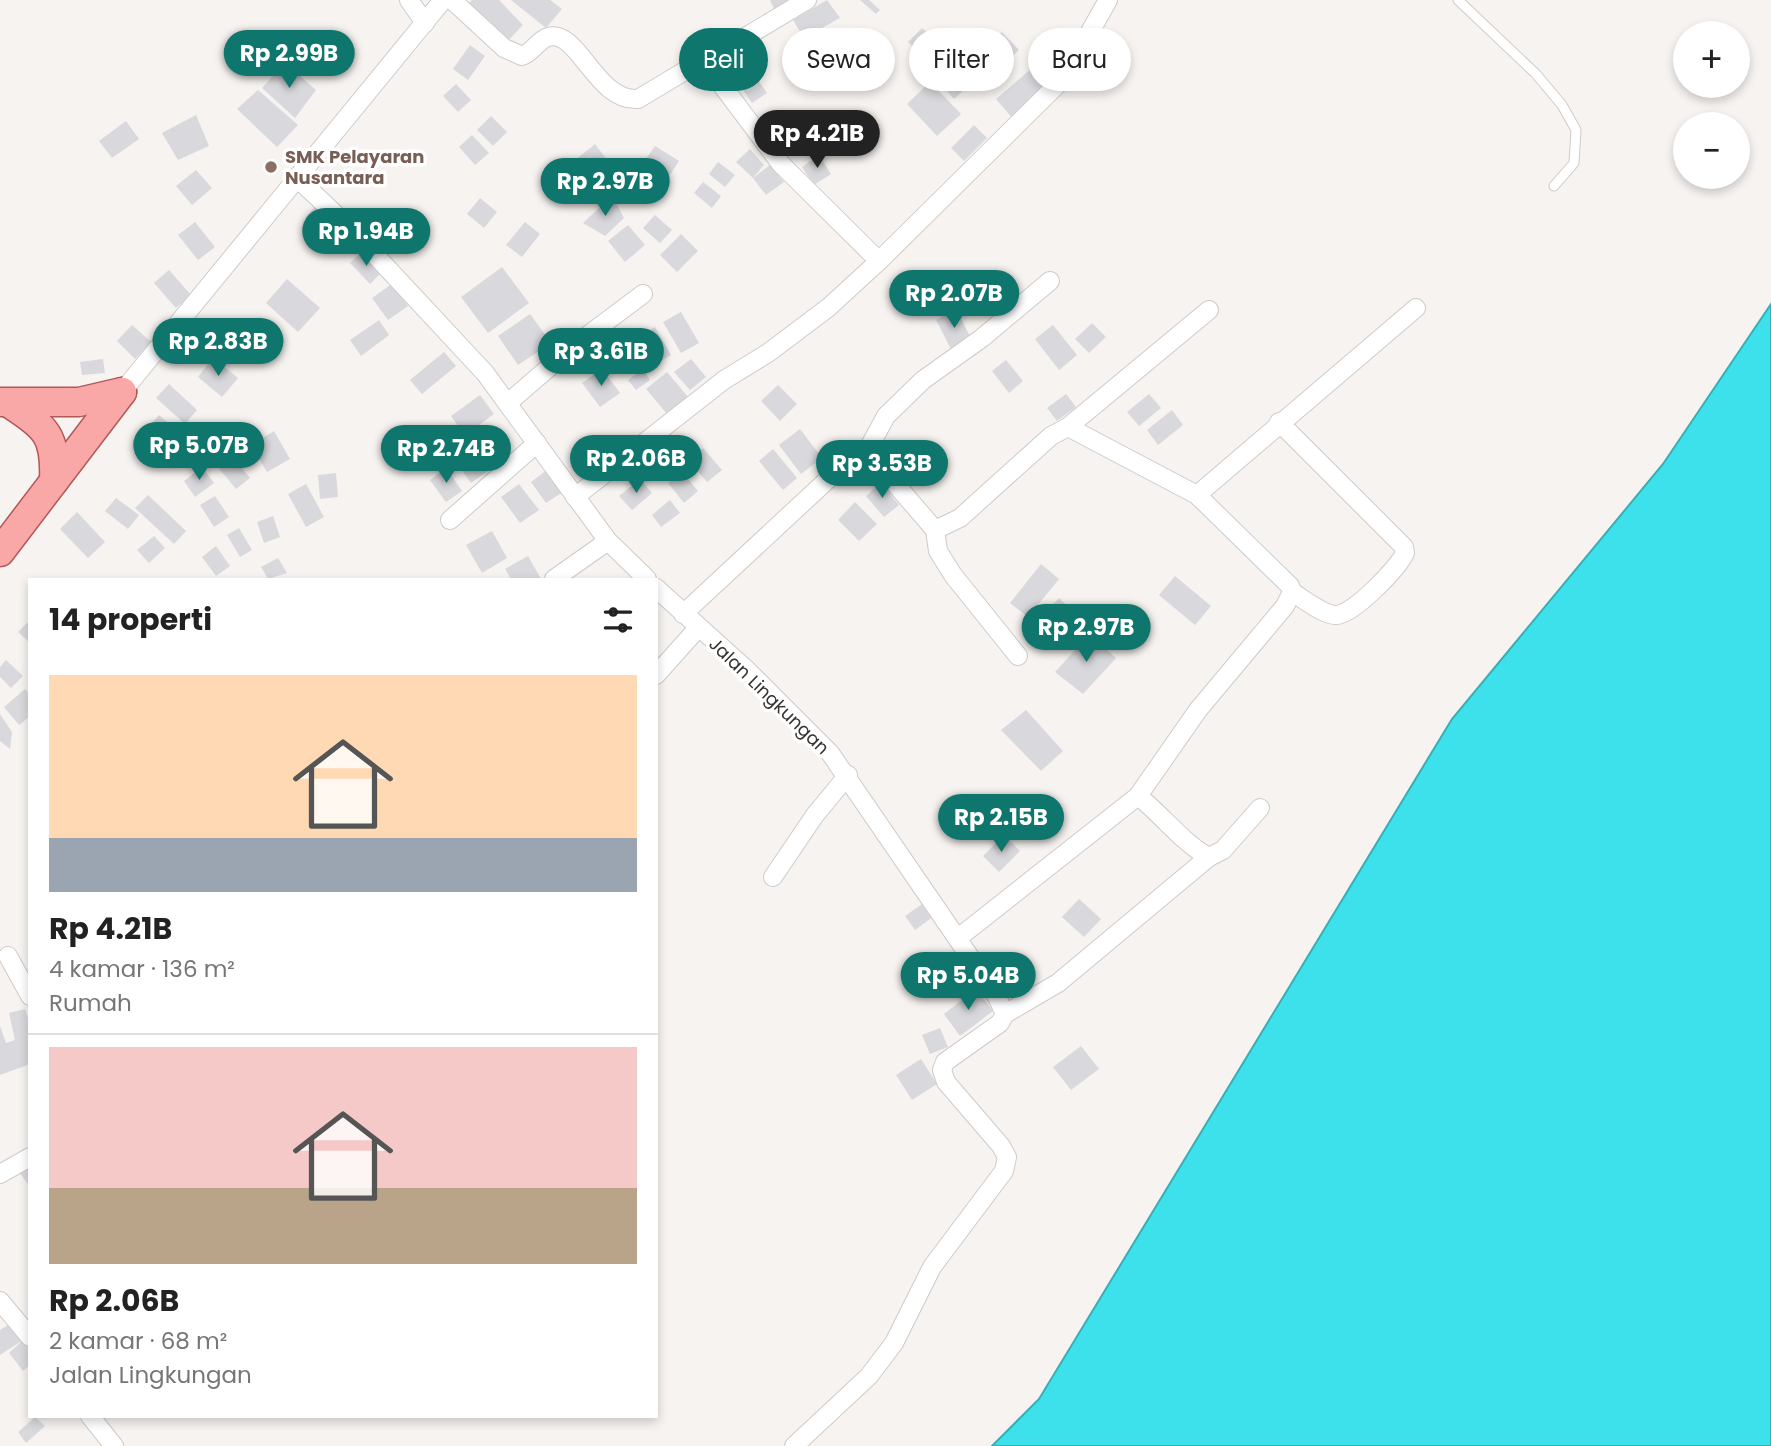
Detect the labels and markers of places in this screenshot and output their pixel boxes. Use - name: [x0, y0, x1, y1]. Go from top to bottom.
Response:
- pin: Rp 2.99B: [217, 31, 361, 90]
- pin: Rp 4.21B: [745, 110, 889, 170]
- place label: SMK Pelayaran Nusantara: [285, 144, 424, 190]
- pin: Rp 2.97B: [533, 158, 677, 218]
- marker: SMK Pelayaran Nusantara: [263, 159, 279, 175]
- pin: Rp 1.94B: [294, 208, 438, 268]
- pin: Rp 2.07B: [882, 270, 1026, 330]
- pin: Rp 2.83B: [146, 318, 290, 378]
- pin: Rp 3.61B: [529, 328, 673, 388]
- pin: Rp 5.07B: [127, 422, 271, 482]
- pin: Rp 2.74B: [374, 426, 518, 485]
- pin: Rp 2.06B: [564, 435, 708, 495]
- pin: Rp 3.53B: [810, 440, 954, 500]
- pin: Rp 2.97B: [1014, 604, 1158, 664]
- pin: Rp 2.15B: [929, 794, 1073, 854]
- pin: Rp 5.04B: [896, 953, 1040, 1012]

